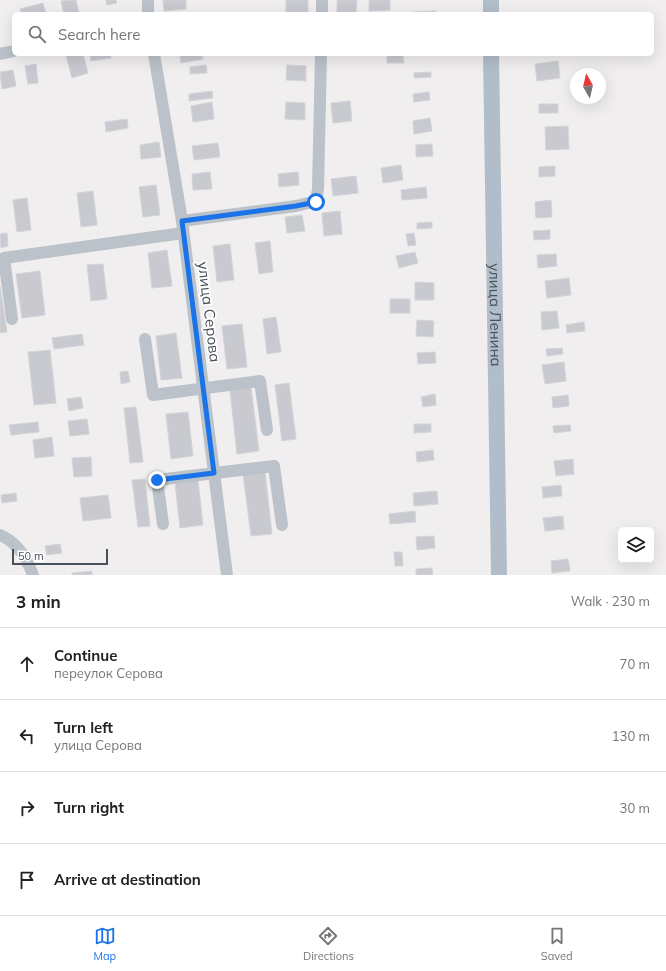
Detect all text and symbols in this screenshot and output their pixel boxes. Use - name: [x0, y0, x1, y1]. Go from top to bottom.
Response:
- search box: [12, 12, 654, 56]
- icon: search: [26, 23, 48, 45]
- text: Search here: [58, 25, 140, 44]
- north arrow: [570, 68, 606, 104]
- route start: [307, 193, 325, 211]
- street label: улица Серова: [194, 260, 225, 363]
- street label: улица Ленина: [485, 263, 506, 367]
- route end: [148, 471, 166, 489]
- map controls: [618, 527, 654, 563]
- button: layers: [618, 527, 654, 563]
- scale bar: [12, 547, 108, 566]
- text: 50 m: [18, 549, 44, 563]
- text: 3 min: [16, 591, 61, 612]
- text: Walk · 230 m: [571, 593, 650, 609]
- text: Continue: [54, 646, 117, 665]
- icon: ahead: [16, 653, 38, 675]
- text: 70 m: [620, 656, 650, 672]
- text: переулок Серова: [54, 665, 163, 681]
- text: Turn left: [54, 718, 113, 737]
- icon: left: [16, 725, 38, 747]
- text: 130 m: [612, 728, 650, 744]
- text: улица Серова: [54, 737, 142, 753]
- icon: right: [16, 797, 38, 819]
- text: Turn right: [54, 798, 124, 817]
- text: 30 m: [620, 800, 650, 816]
- icon: arrive: [16, 869, 38, 891]
- text: Arrive at destination: [54, 870, 201, 889]
- tab: Map: [93, 925, 116, 963]
- tab: Directions: [303, 925, 354, 963]
- tab: Saved: [541, 925, 573, 963]

